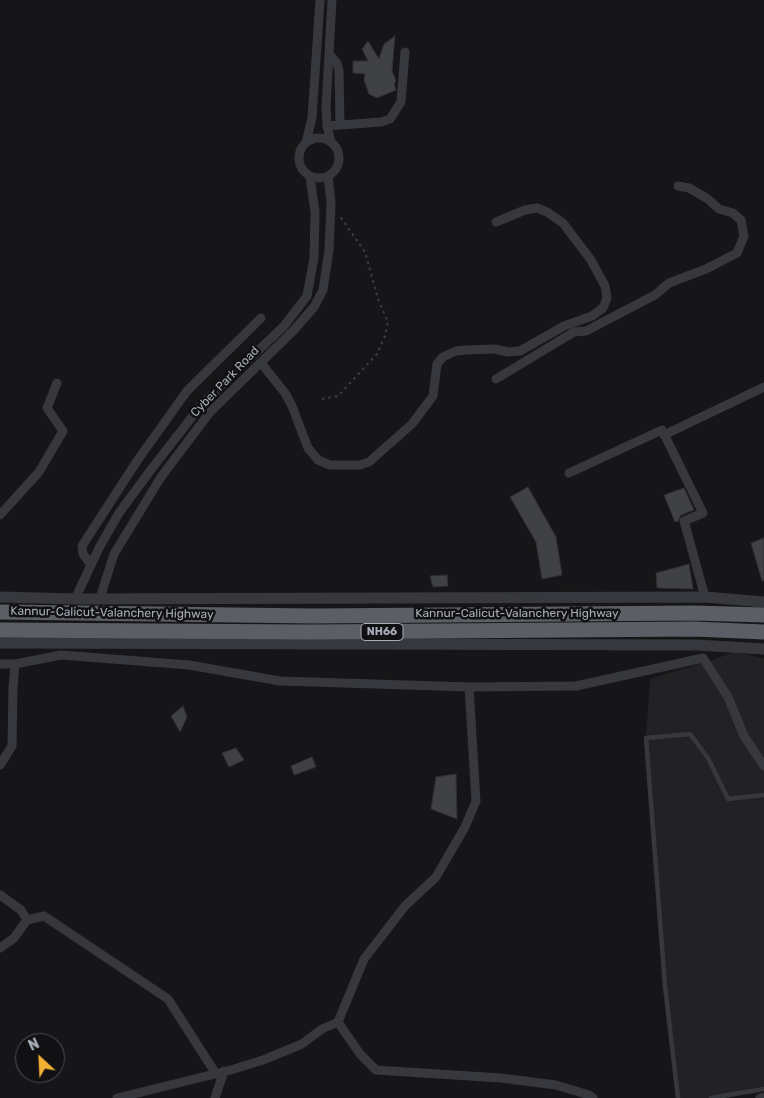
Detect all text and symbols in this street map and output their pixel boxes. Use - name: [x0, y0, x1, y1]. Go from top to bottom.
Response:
- street label: Cyber Park Road: [188, 344, 262, 420]
- street label: Kannur-Calicut-Valanchery Highway: [10, 604, 214, 622]
- street label: Kannur-Calicut-Valanchery Highway: [415, 607, 619, 621]
- road number: NH66: [361, 624, 403, 640]
- north arrow: [15, 1033, 65, 1083]
- text: N: [26, 1035, 42, 1055]

